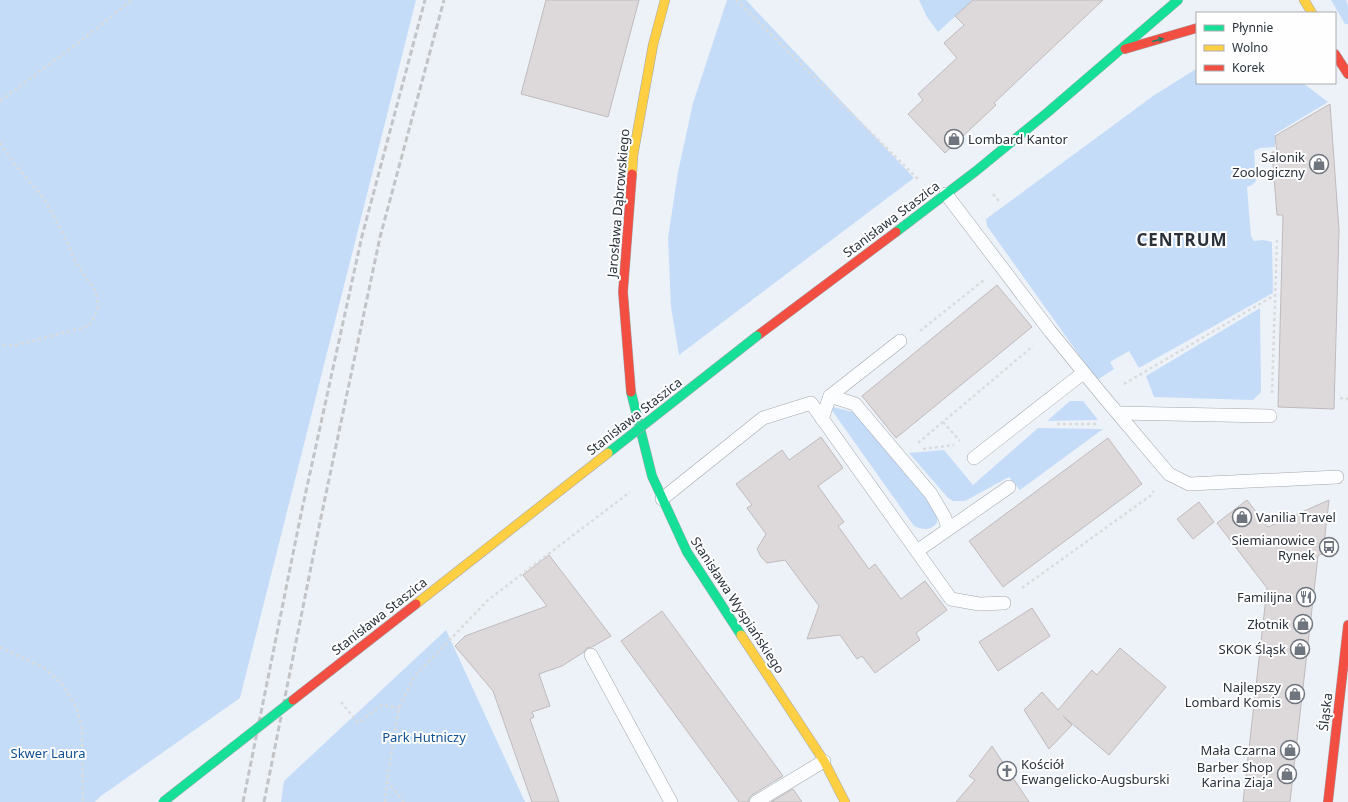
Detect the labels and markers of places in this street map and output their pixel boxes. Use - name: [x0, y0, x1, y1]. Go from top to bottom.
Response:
- shop icon: Lombard Kantor: [943, 128, 965, 150]
- place label: Lombard Kantor: [968, 130, 1069, 148]
- place label: Salonik Zoologiczny: [1232, 148, 1305, 181]
- shop icon: Salonik Zoologiczny: [1308, 153, 1330, 175]
- shop icon: Vanilia Travel: [1231, 506, 1253, 528]
- place label: Vanilia Travel: [1256, 508, 1336, 526]
- place label: Siemianowice Rynek: [1232, 531, 1315, 564]
- bus stop icon: Siemianowice Rynek: [1318, 536, 1340, 558]
- restaurant icon: Familijna: [1295, 586, 1317, 608]
- place label: Familijna: [1237, 588, 1292, 606]
- shop icon: Złotnik: [1292, 613, 1314, 635]
- place label: Złotnik: [1247, 615, 1289, 633]
- shop icon: SKOK Śląsk: [1289, 638, 1311, 660]
- place label: SKOK Śląsk: [1219, 640, 1286, 658]
- place label: Najlepszy Lombard Komis: [1185, 678, 1281, 711]
- shop icon: Najlepszy Lombard Komis: [1284, 683, 1306, 705]
- shop icon: Mała Czarna: [1279, 739, 1301, 761]
- place label: Mała Czarna: [1201, 741, 1276, 759]
- place label: Kościół Ewangelicko-Augsburski: [1021, 755, 1170, 788]
- place label: Barber Shop Karina Ziaja: [1197, 758, 1273, 791]
- church icon: Kościół Ewangelicko-Augsburski: [996, 760, 1018, 782]
- shop icon: Barber Shop Karina Ziaja: [1276, 763, 1298, 785]

